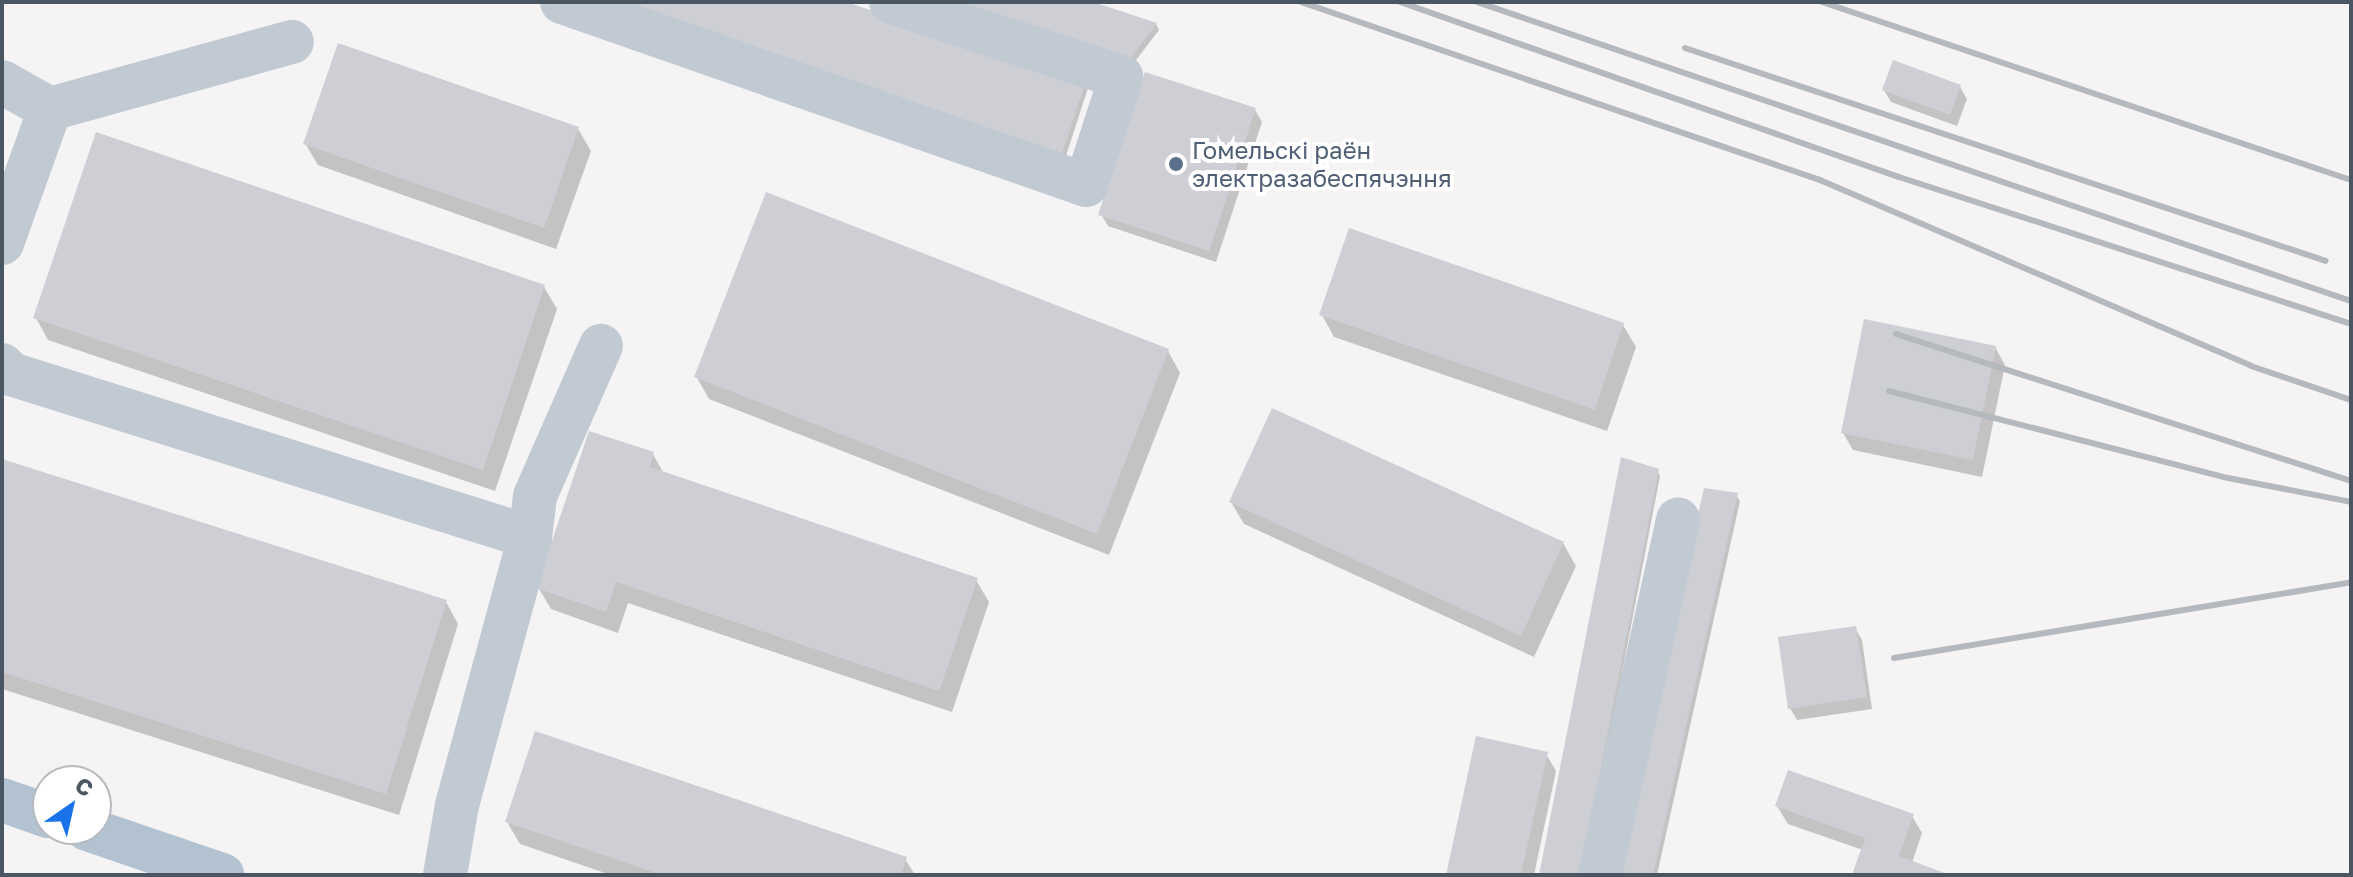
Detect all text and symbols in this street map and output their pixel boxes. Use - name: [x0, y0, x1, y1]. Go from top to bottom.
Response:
- place label: Гомельскі раён электразабеспячэння: [1192, 136, 1452, 192]
- marker: Гомельскі раён электразабеспячэння: [1167, 155, 1185, 173]
- north arrow: [32, 765, 112, 845]
- text: С: [71, 771, 99, 802]

